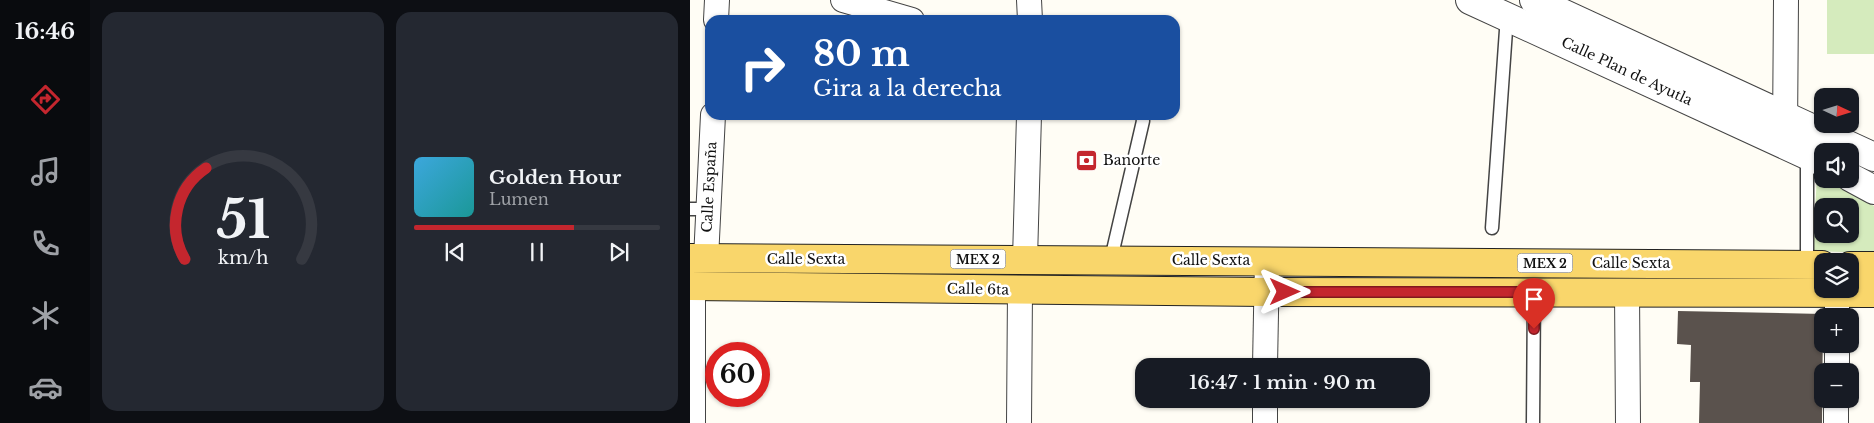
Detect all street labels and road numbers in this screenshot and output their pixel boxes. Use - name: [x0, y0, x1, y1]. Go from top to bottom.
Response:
- street label: Calle Plan de Ayutla: [1559, 33, 1696, 109]
- street label: Calle España: [698, 141, 720, 233]
- street label: Calle Sexta: [767, 250, 846, 268]
- road number: MEX 2: [950, 250, 1006, 268]
- street label: Calle Sexta: [1172, 251, 1251, 269]
- road number: MEX 2: [1518, 254, 1572, 272]
- street label: Calle Sexta: [1592, 254, 1671, 272]
- street label: Calle 6ta: [947, 279, 1009, 299]

